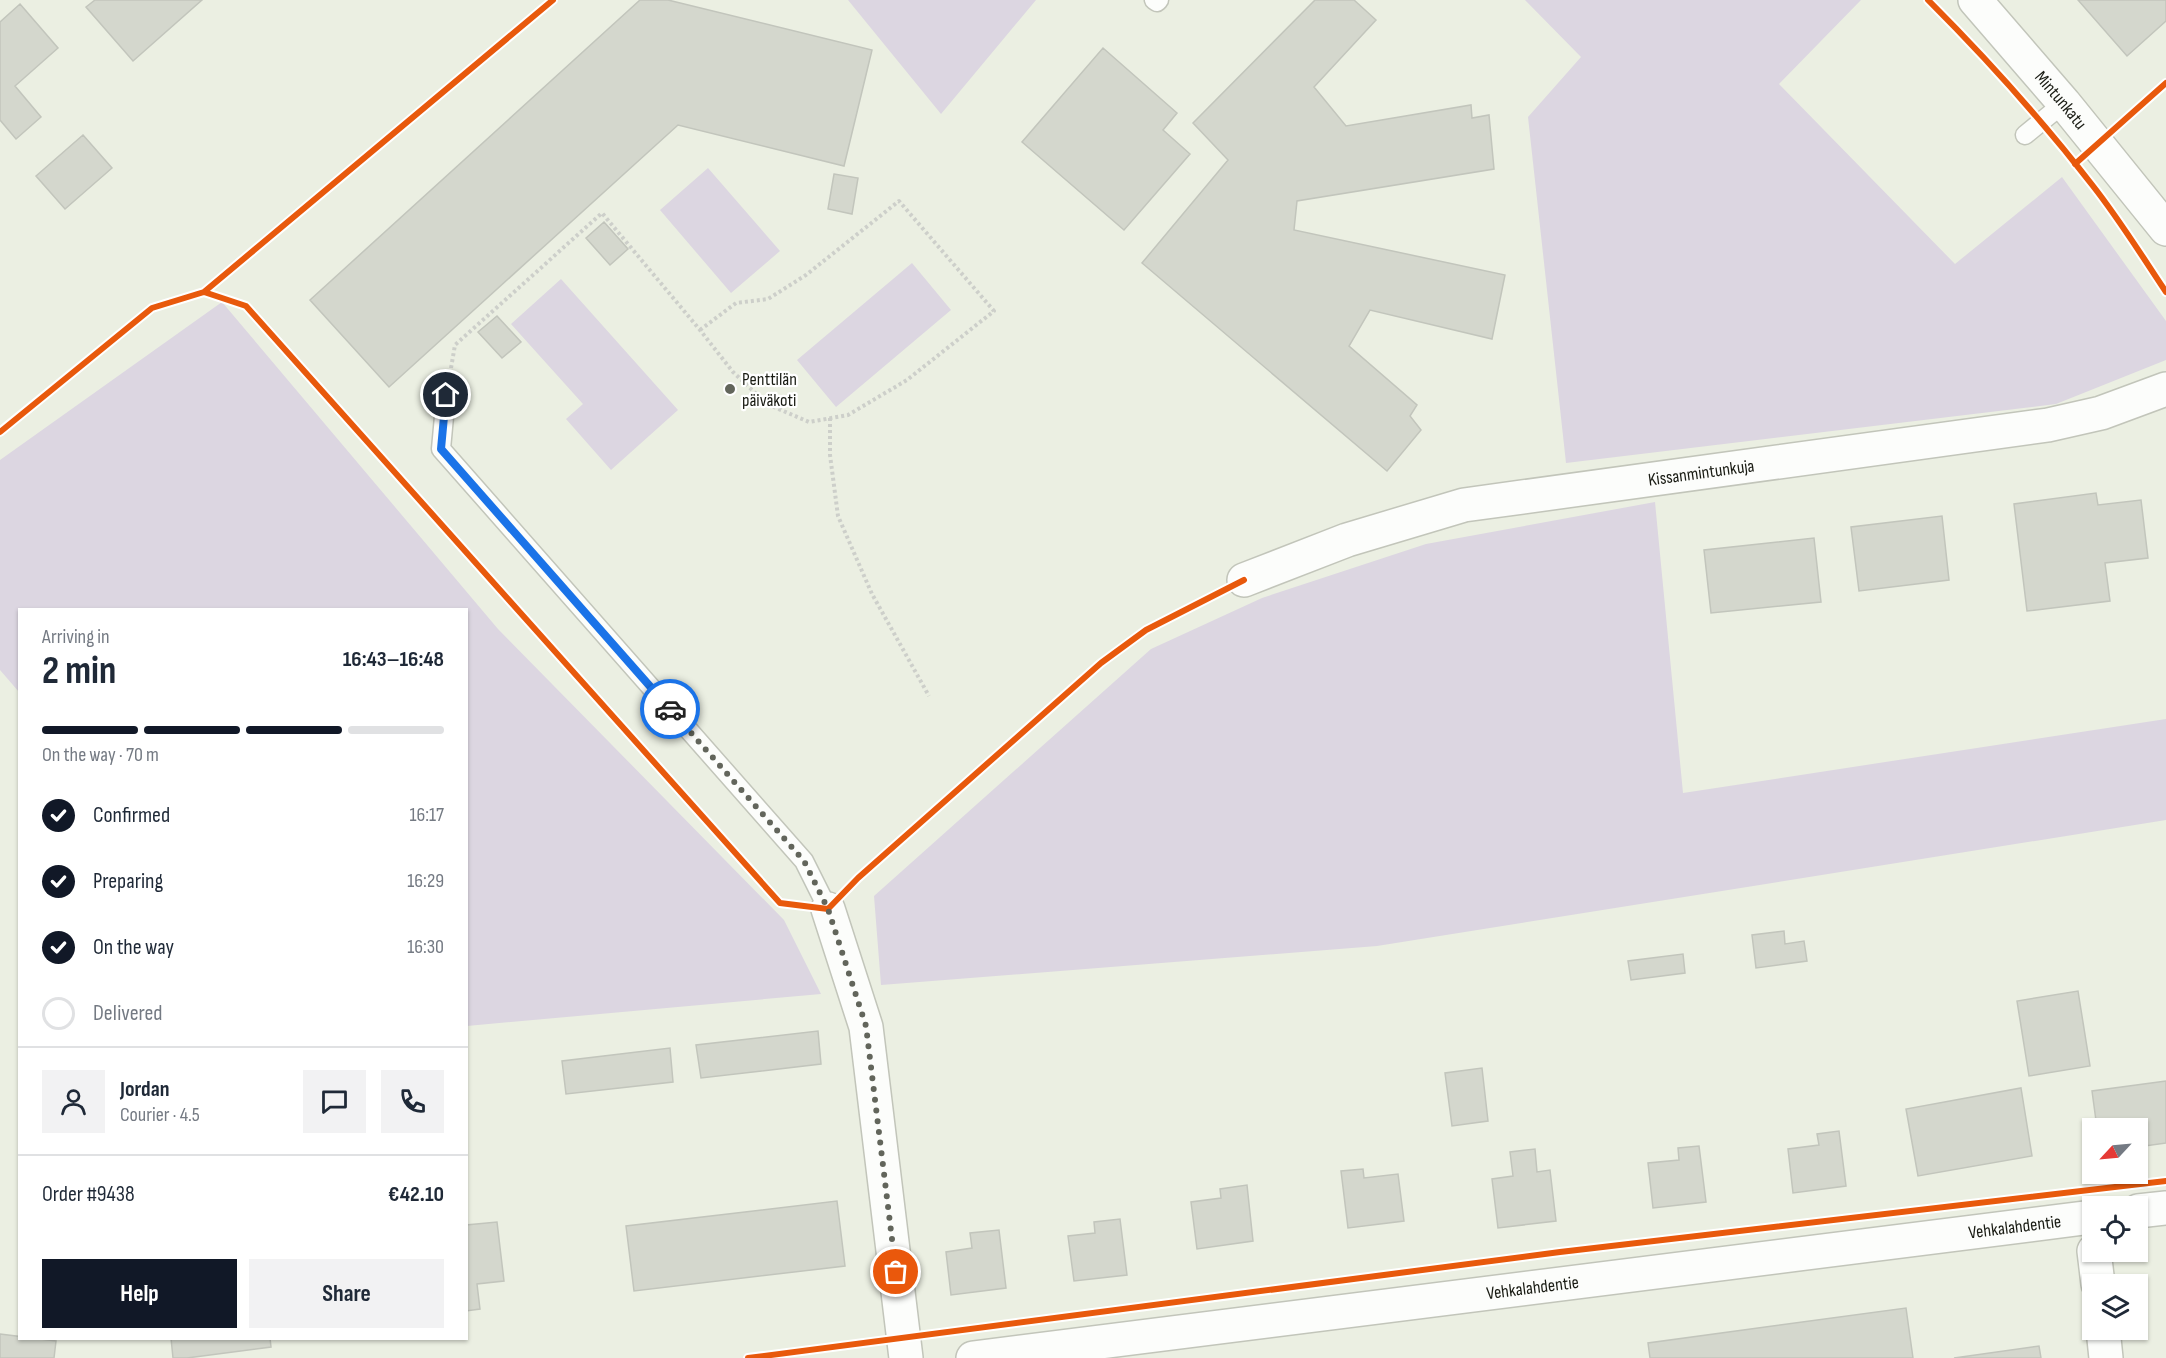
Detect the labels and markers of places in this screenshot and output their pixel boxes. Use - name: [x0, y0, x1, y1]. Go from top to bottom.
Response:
- pin: [420, 369, 471, 420]
- place label: Penttilän päiväkoti: [742, 369, 797, 411]
- marker: Penttilän päiväkoti: [723, 382, 737, 396]
- pin: [870, 1246, 921, 1297]

